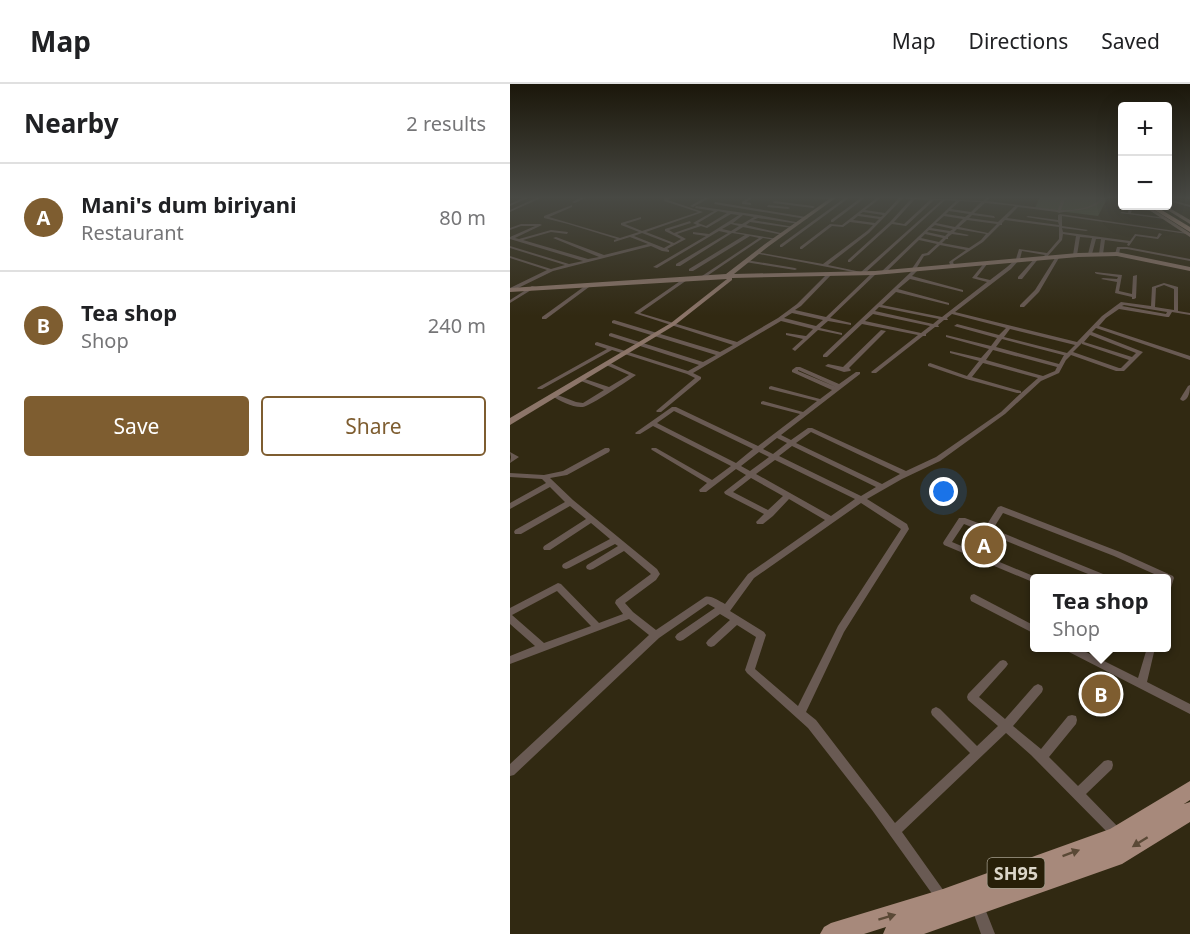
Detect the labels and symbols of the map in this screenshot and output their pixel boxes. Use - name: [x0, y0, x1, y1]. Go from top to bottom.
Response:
- your location: [929, 477, 958, 506]
- pin: A: [964, 522, 1004, 568]
- pin: B: [1082, 672, 1120, 716]
- one-way arrow: [1132, 837, 1149, 848]
- one-way arrow: [1063, 848, 1081, 858]
- road number: SH95: [988, 858, 1044, 888]
- one-way arrow: [878, 911, 896, 921]

